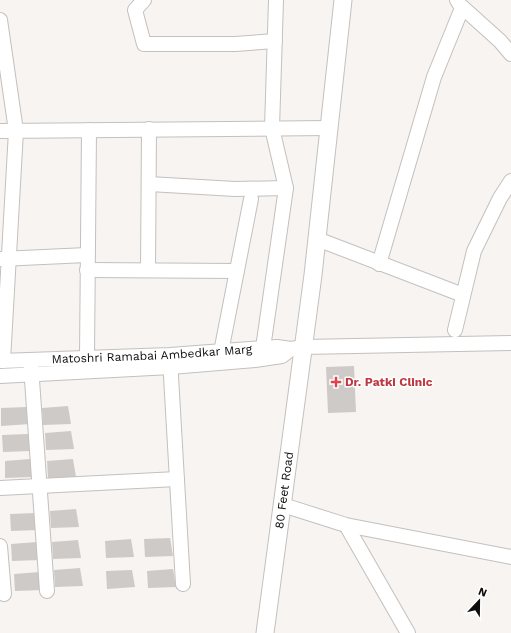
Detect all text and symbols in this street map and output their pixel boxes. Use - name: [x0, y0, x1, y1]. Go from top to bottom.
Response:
- street label: Matoshri Ramabai Ambedkar Marg: [51, 342, 253, 366]
- place label: Dr. Patki Clinic: [345, 375, 433, 389]
- marker: Dr. Patki Clinic: [330, 376, 342, 388]
- street label: 80 Feet Road: [272, 451, 296, 530]
- north arrow: [459, 581, 499, 621]
- text: N: [476, 585, 489, 600]

